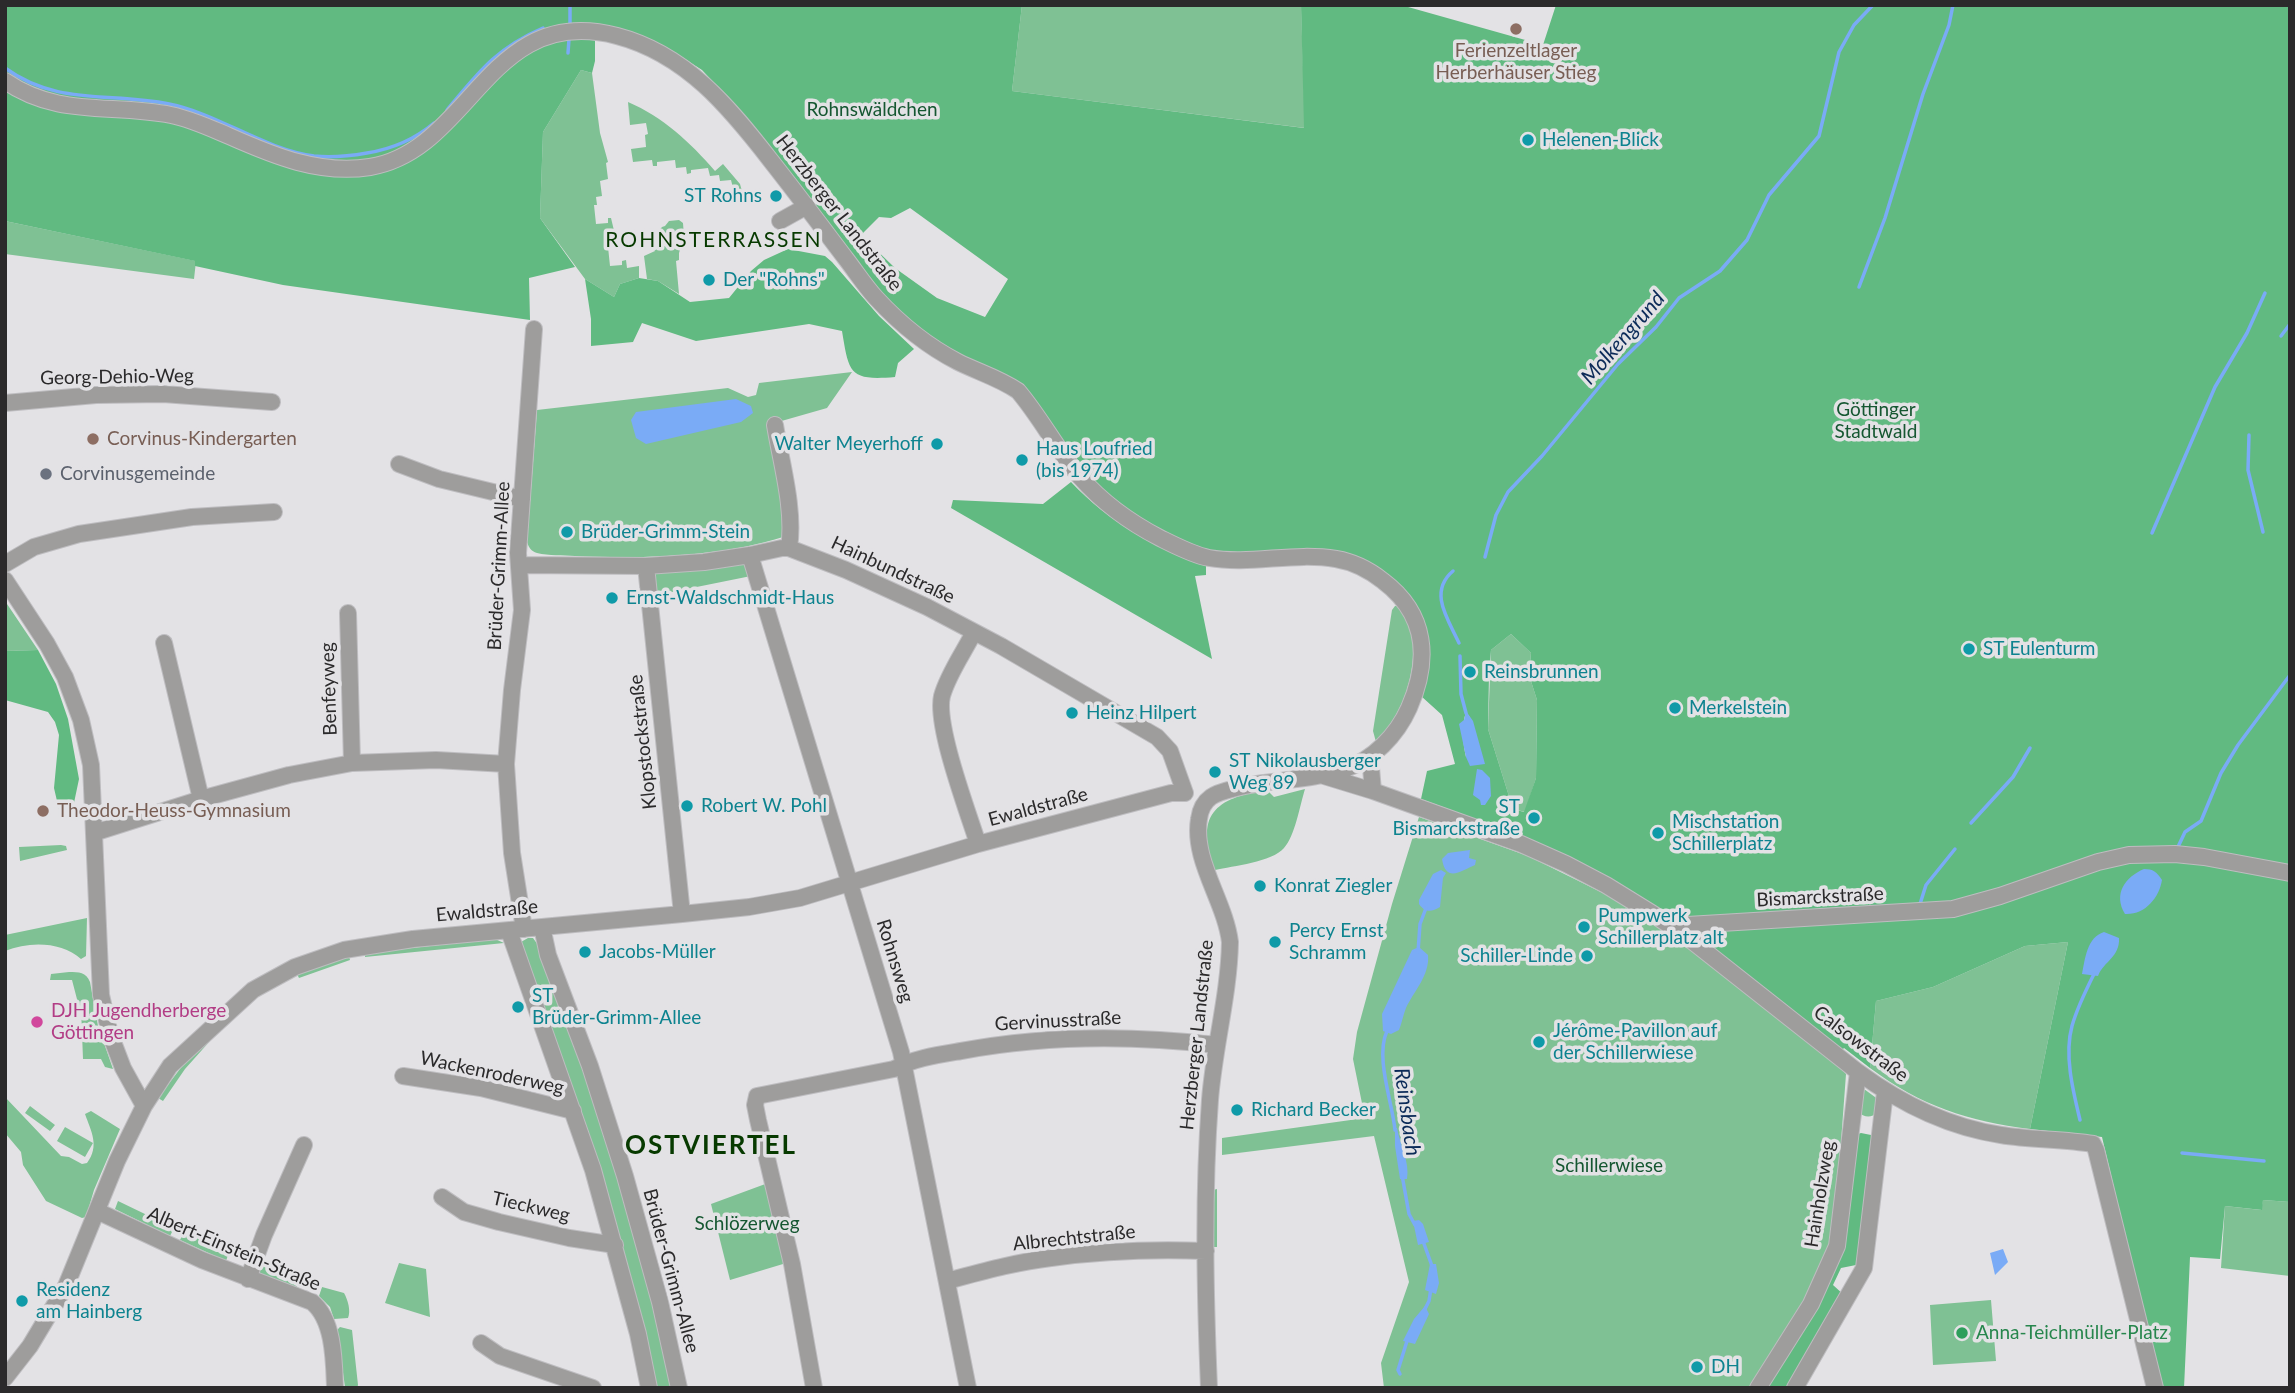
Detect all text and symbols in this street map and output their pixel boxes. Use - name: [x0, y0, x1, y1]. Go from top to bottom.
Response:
- marker: Ferienzeltlager Herberhäuser Stieg: [1508, 21, 1524, 37]
- place label: Ferienzeltlager Herberhäuser Stieg: [1436, 40, 1596, 84]
- park label: Rohnswäldchen: [806, 99, 938, 121]
- place label: Helenen-Blick: [1542, 129, 1659, 151]
- street label: Herzberger Landstraße: [771, 131, 907, 295]
- marker: Helenen-Blick: [1520, 132, 1536, 148]
- place label: ST Rohns: [684, 185, 762, 207]
- marker: ST Rohns: [768, 188, 784, 204]
- district label: ROHNSTERRASSEN: [607, 227, 821, 253]
- place label: Der "Rohns": [723, 269, 825, 291]
- marker: Der "Rohns": [701, 272, 717, 288]
- water label: Molkengrund: [1576, 286, 1670, 390]
- street label: Georg-Dehio-Weg: [40, 364, 194, 390]
- park label: Göttinger Stadtwald: [1835, 399, 1917, 443]
- place label: Corvinus-Kindergarten: [107, 428, 297, 450]
- marker: Corvinus-Kindergarten: [85, 431, 101, 447]
- place label: Walter Meyerhoff: [774, 433, 923, 455]
- marker: Walter Meyerhoff: [929, 436, 945, 452]
- place label: Haus Loufried (bis 1974): [1036, 438, 1153, 482]
- marker: Haus Loufried (bis 1974): [1014, 452, 1030, 468]
- place label: Corvinusgemeinde: [60, 463, 215, 485]
- marker: Corvinusgemeinde: [38, 466, 54, 482]
- street label: Brüder-Grimm-Allee: [483, 481, 515, 651]
- place label: Brüder-Grimm-Stein: [581, 521, 750, 543]
- marker: Brüder-Grimm-Stein: [559, 524, 575, 540]
- street label: Hainbundstraße: [828, 531, 958, 609]
- place label: Ernst-Waldschmidt-Haus: [626, 587, 834, 609]
- marker: Ernst-Waldschmidt-Haus: [604, 590, 620, 606]
- place label: ST Eulenturm: [1983, 638, 2095, 660]
- marker: ST Eulenturm: [1961, 641, 1977, 657]
- street label: Benfeyweg: [316, 642, 342, 736]
- place label: Reinsbrunnen: [1484, 661, 1599, 683]
- marker: Reinsbrunnen: [1462, 664, 1478, 680]
- street label: Klopstockstraße: [625, 674, 661, 810]
- place label: Merkelstein: [1689, 697, 1787, 719]
- marker: Merkelstein: [1667, 700, 1683, 716]
- place label: Heinz Hilpert: [1086, 702, 1197, 724]
- marker: Heinz Hilpert: [1064, 705, 1080, 721]
- place label: ST Nikolausberger Weg 89: [1229, 750, 1381, 794]
- marker: ST Nikolausberger Weg 89: [1207, 764, 1223, 780]
- street label: Ewaldstraße: [986, 783, 1090, 831]
- place label: Robert W. Pohl: [701, 795, 827, 817]
- place label: ST Bismarckstraße: [1393, 796, 1520, 840]
- marker: Robert W. Pohl: [679, 798, 695, 814]
- place label: Theodor-Heuss-Gymnasium: [57, 800, 291, 822]
- marker: Theodor-Heuss-Gymnasium: [35, 803, 51, 819]
- marker: ST Bismarckstraße: [1526, 810, 1542, 826]
- place label: Mischstation Schillerplatz: [1672, 811, 1779, 855]
- marker: Mischstation Schillerplatz: [1650, 825, 1666, 841]
- place label: Konrat Ziegler: [1274, 875, 1392, 897]
- marker: Konrat Ziegler: [1252, 878, 1268, 894]
- street label: Bismarckstraße: [1756, 882, 1884, 912]
- street label: Ewaldstraße: [435, 895, 539, 927]
- place label: Pumpwerk Schillerplatz alt: [1598, 905, 1724, 949]
- street label: Rohnsweg: [871, 916, 919, 1006]
- marker: Pumpwerk Schillerplatz alt: [1576, 919, 1592, 935]
- place label: Percy Ernst Schramm: [1289, 920, 1383, 964]
- marker: Percy Ernst Schramm: [1267, 934, 1283, 950]
- street label: Herzberger Landstraße: [1176, 939, 1218, 1131]
- place label: Jacobs-Müller: [599, 941, 716, 963]
- marker: Jacobs-Müller: [577, 944, 593, 960]
- place label: Schiller-Linde: [1460, 945, 1573, 967]
- marker: Schiller-Linde: [1579, 948, 1595, 964]
- place label: ST Brüder-Grimm-Allee: [532, 985, 701, 1029]
- marker: ST Brüder-Grimm-Allee: [510, 999, 526, 1015]
- place label: DJH Jugendherberge Göttingen: [51, 1000, 226, 1044]
- street label: Calsowstraße: [1809, 1001, 1913, 1087]
- street label: Gervinusstraße: [994, 1006, 1122, 1036]
- marker: DJH Jugendherberge Göttingen: [29, 1014, 45, 1030]
- place label: Jérôme-Pavillon auf der Schillerwiese: [1553, 1020, 1717, 1064]
- marker: Jérôme-Pavillon auf der Schillerwiese: [1531, 1034, 1547, 1050]
- street label: Wackenroderweg: [418, 1047, 566, 1099]
- water label: Reinsbach: [1388, 1066, 1426, 1158]
- place label: Richard Becker: [1251, 1099, 1376, 1121]
- marker: Richard Becker: [1229, 1102, 1245, 1118]
- district label: OSTVIERTEL: [626, 1130, 796, 1162]
- street label: Hainholzweg: [1800, 1139, 1840, 1249]
- park label: Schillerwiese: [1555, 1155, 1663, 1177]
- street label: Brüder-Grimm-Allee: [638, 1186, 704, 1356]
- street label: Tieckweg: [490, 1187, 572, 1227]
- street label: Albert-Einstein-Straße: [144, 1202, 324, 1296]
- park label: Schlözerweg: [694, 1213, 800, 1235]
- street label: Albrechtstraße: [1012, 1220, 1136, 1256]
- place label: Residenz am Hainberg: [36, 1279, 142, 1323]
- marker: Residenz am Hainberg: [14, 1293, 30, 1309]
- place label: Anna-Teichmüller-Platz: [1976, 1322, 2168, 1344]
- marker: Anna-Teichmüller-Platz: [1954, 1325, 1970, 1341]
- place label: DH: [1711, 1356, 1740, 1378]
- marker: DH: [1689, 1359, 1705, 1375]

